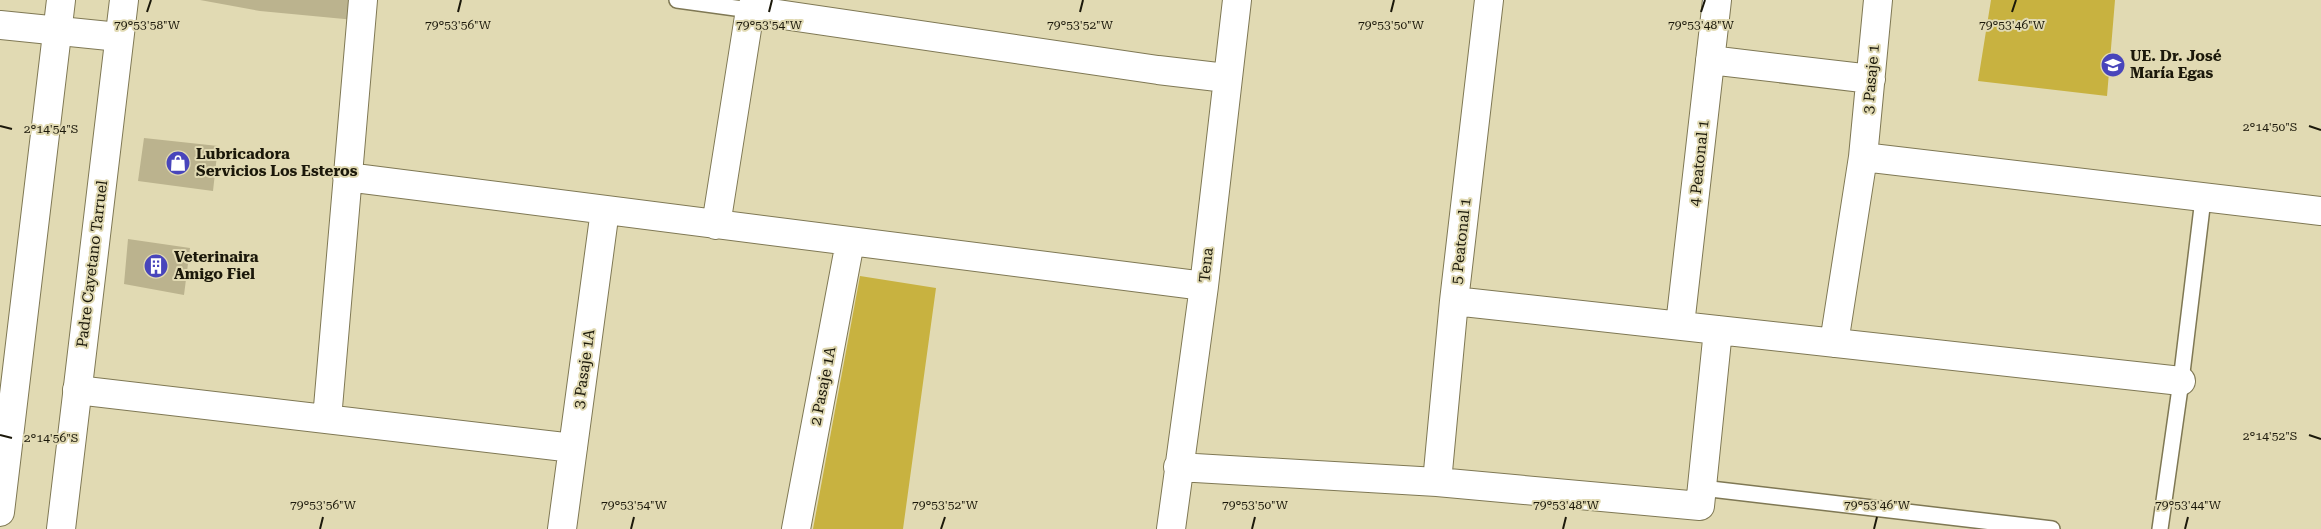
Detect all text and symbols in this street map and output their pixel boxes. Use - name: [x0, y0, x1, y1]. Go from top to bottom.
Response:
- text: 79°53'58"W: [114, 18, 181, 32]
- text: 79°53'56"W: [425, 18, 492, 32]
- text: 79°53'54"W: [736, 18, 803, 32]
- text: 79°53'52"W: [1047, 18, 1114, 32]
- text: 79°53'50"W: [1358, 18, 1425, 32]
- text: 79°53'48"W: [1668, 18, 1735, 32]
- text: 79°53'46"W: [1979, 18, 2046, 32]
- street label: 3 Pasaje 1: [1859, 44, 1883, 114]
- place label: UE. Dr. José María Egas: [2130, 47, 2222, 82]
- school or university icon: UE. Dr. José María Egas: [2100, 52, 2126, 78]
- street label: 4 Peatonal 1: [1686, 119, 1712, 207]
- text: 2°14'50"S: [2243, 120, 2297, 134]
- text: 2°14'54"S: [24, 122, 78, 136]
- place label: Lubricadora Servicios Los Esteros: [196, 145, 358, 180]
- shop icon: Lubricadora Servicios Los Esteros: [165, 150, 191, 176]
- street label: Padre Cayetano Tarruel: [73, 179, 111, 349]
- street label: 5 Peatonal 1: [1448, 197, 1474, 285]
- street label: Tena: [1195, 247, 1217, 283]
- place label: Veterinaira Amigo Fiel: [174, 248, 259, 283]
- building icon: Veterinaira Amigo Fiel: [143, 253, 169, 279]
- street label: 3 Pasaje 1A: [570, 328, 599, 410]
- street label: 2 Pasaje 1A: [807, 344, 840, 427]
- text: 2°14'52"S: [2243, 429, 2297, 443]
- text: 2°14'56"S: [24, 431, 78, 445]
- text: 79°53'56"W: [290, 498, 357, 512]
- text: 79°53'54"W: [601, 498, 668, 512]
- text: 79°53'52"W: [912, 498, 979, 512]
- text: 79°53'50"W: [1222, 498, 1289, 512]
- text: 79°53'48"W: [1533, 498, 1600, 512]
- text: 79°53'46"W: [1844, 498, 1911, 512]
- text: 79°53'44"W: [2155, 498, 2222, 512]

